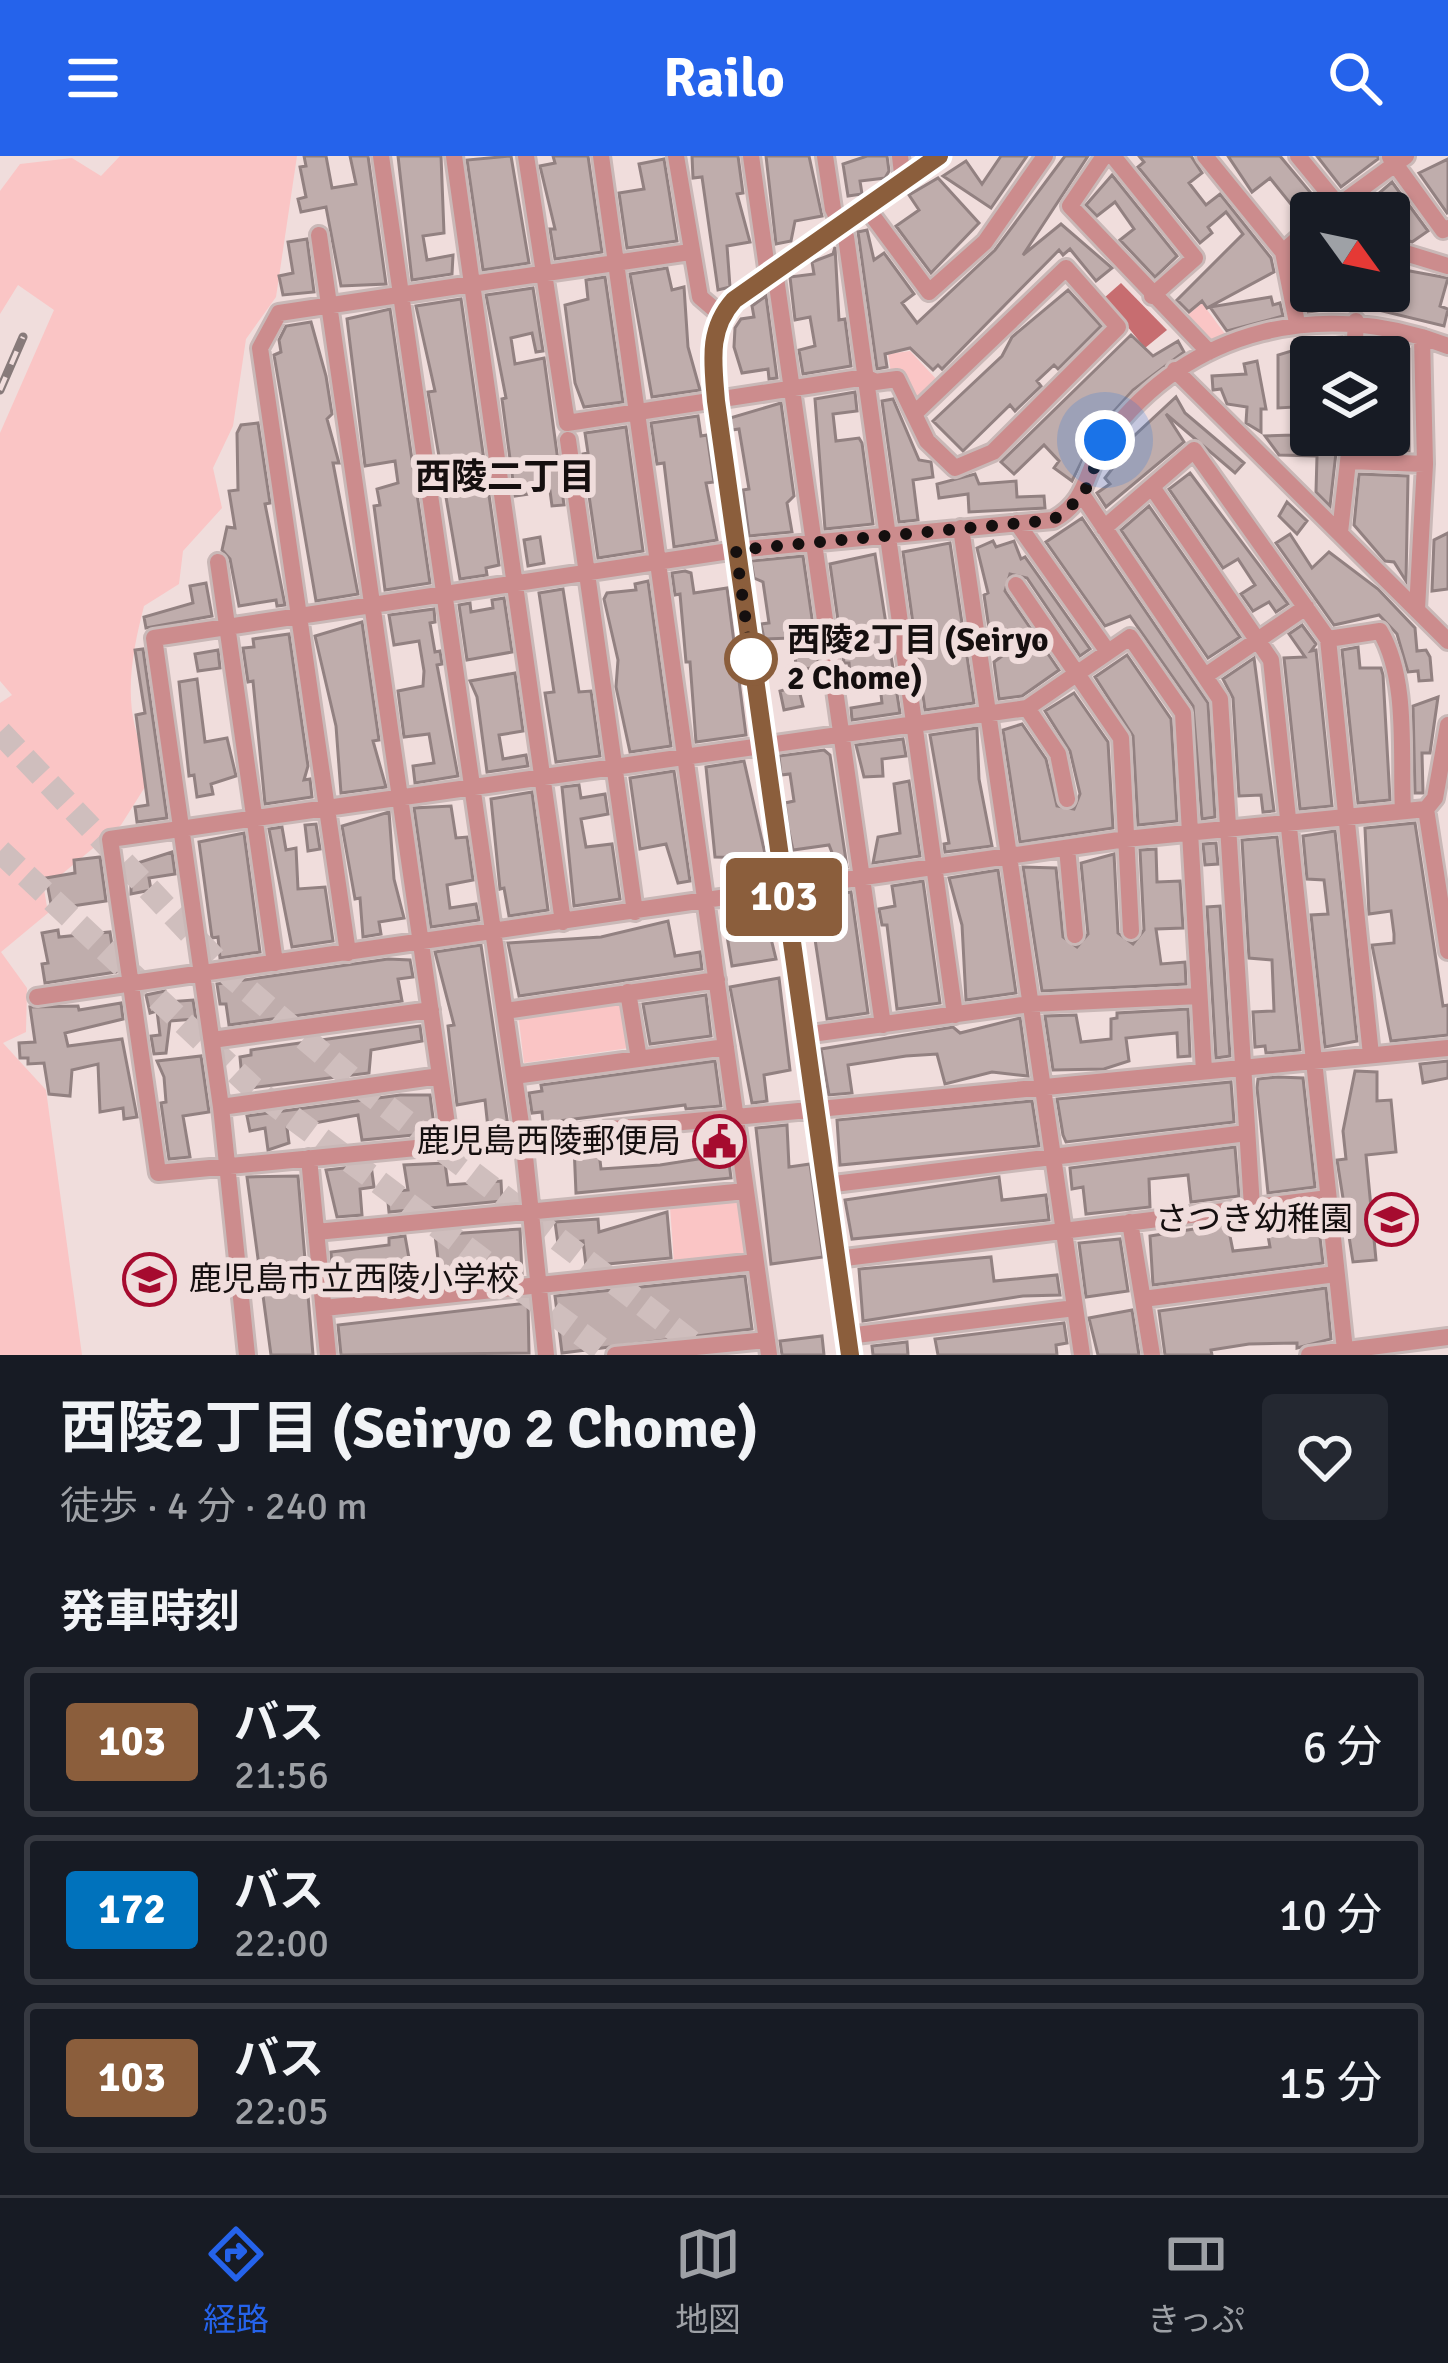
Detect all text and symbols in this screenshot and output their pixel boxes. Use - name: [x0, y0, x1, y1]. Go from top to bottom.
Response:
- icon: menu: [60, 45, 126, 111]
- text: Railo: [663, 45, 785, 112]
- icon: search: [1322, 45, 1388, 111]
- north arrow: [1290, 192, 1410, 312]
- map controls: [1290, 192, 1410, 456]
- button: layers: [1290, 336, 1410, 456]
- your location: [1075, 410, 1135, 470]
- district label: 西陵二丁目: [415, 455, 595, 500]
- place label: 西陵2丁目 (Seiryo 2 Chome): [787, 620, 1049, 699]
- marker: 西陵2丁目 (Seiryo 2 Chome): [726, 634, 776, 684]
- line badge: 103: [715, 858, 853, 936]
- text: 103: [750, 871, 818, 922]
- public building icon: 鹿児島西陵郵便局: [692, 1113, 748, 1169]
- place label: 鹿児島西陵郵便局: [417, 1121, 681, 1162]
- school or university icon: さつき幼稚園: [1364, 1191, 1420, 1247]
- place label: さつき幼稚園: [1155, 1199, 1353, 1240]
- school or university icon: 鹿児島市立西陵小学校: [122, 1251, 178, 1307]
- place label: 鹿児島市立西陵小学校: [189, 1259, 519, 1300]
- text: 西陵2丁目 (Seiryo 2 Chome): [60, 1393, 759, 1464]
- button: heart: [1262, 1394, 1388, 1520]
- text: 徒歩 · 4 分 · 240 m: [60, 1482, 368, 1530]
- text: 発車時刻: [60, 1585, 240, 1640]
- text: バス: [234, 1696, 324, 1751]
- text: 103: [98, 1716, 166, 1767]
- text: 6 分: [1303, 1720, 1382, 1775]
- text: 21:56: [234, 1751, 329, 1799]
- text: バス: [234, 1864, 324, 1919]
- text: 172: [98, 1884, 166, 1935]
- text: 10 分: [1278, 1888, 1382, 1943]
- text: 22:00: [234, 1919, 329, 1967]
- text: バス: [234, 2032, 324, 2087]
- text: 103: [98, 2052, 166, 2103]
- text: 15 分: [1278, 2056, 1382, 2111]
- text: 22:05: [234, 2087, 329, 2135]
- tab: 経路: [203, 2221, 269, 2341]
- tab: 地図: [675, 2221, 741, 2341]
- tab: きっぷ: [1147, 2221, 1245, 2341]

